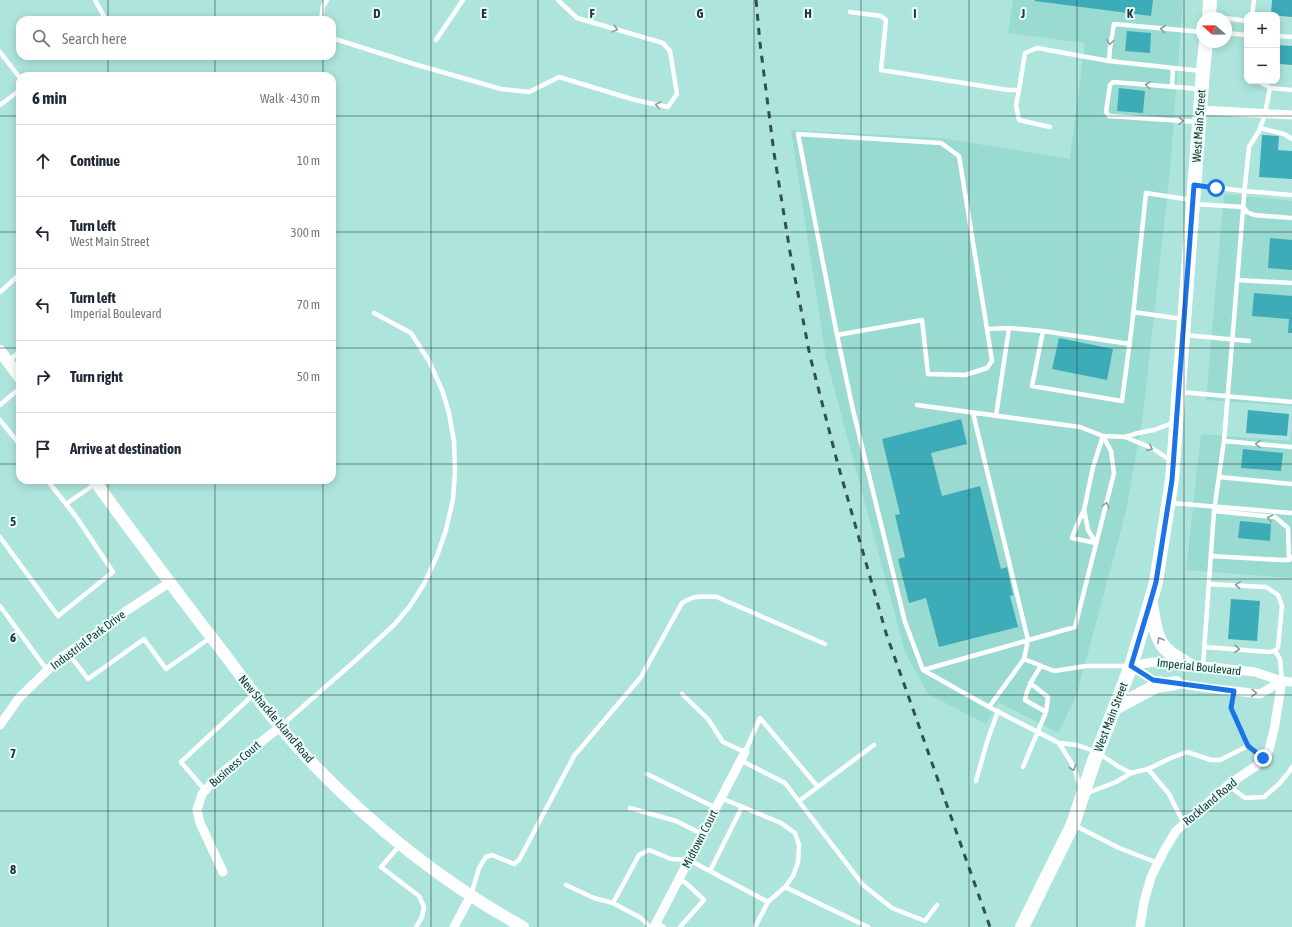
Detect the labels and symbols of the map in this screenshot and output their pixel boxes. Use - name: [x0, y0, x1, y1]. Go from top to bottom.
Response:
- text: D: [373, 6, 381, 21]
- text: E: [481, 6, 487, 21]
- text: F: [589, 6, 595, 21]
- text: G: [697, 6, 704, 21]
- text: H: [804, 6, 812, 21]
- text: I: [913, 6, 917, 21]
- text: J: [1020, 6, 1025, 21]
- text: K: [1127, 6, 1134, 21]
- north arrow: [1196, 12, 1232, 48]
- one-way arrow: [611, 24, 618, 33]
- one-way arrow: [1160, 24, 1166, 33]
- one-way arrow: [1106, 39, 1115, 45]
- one-way arrow: [1145, 81, 1151, 90]
- street label: West Main Street: [1189, 88, 1209, 163]
- one-way arrow: [655, 101, 661, 109]
- one-way arrow: [1178, 116, 1184, 125]
- route start: [1207, 179, 1225, 197]
- one-way arrow: [1255, 440, 1261, 449]
- one-way arrow: [1146, 444, 1153, 452]
- one-way arrow: [1101, 502, 1109, 509]
- text: 5: [10, 514, 16, 529]
- one-way arrow: [1267, 514, 1274, 522]
- one-way arrow: [1235, 581, 1241, 590]
- street label: Industrial Park Drive: [48, 607, 128, 673]
- text: 6: [10, 630, 16, 645]
- one-way arrow: [1158, 637, 1165, 644]
- one-way arrow: [1234, 645, 1240, 654]
- street label: Imperial Boulevard: [1156, 656, 1242, 678]
- street label: New Shackle Island Road: [235, 672, 317, 766]
- street label: West Main Street: [1091, 680, 1131, 754]
- one-way arrow: [1251, 688, 1257, 697]
- street label: Business Court: [206, 738, 264, 790]
- text: 7: [10, 746, 16, 761]
- route end: [1254, 749, 1272, 767]
- one-way arrow: [1068, 764, 1076, 771]
- street label: Rockland Road: [1180, 775, 1240, 829]
- street label: Midtown Court: [679, 807, 721, 871]
- text: 8: [10, 862, 16, 877]

